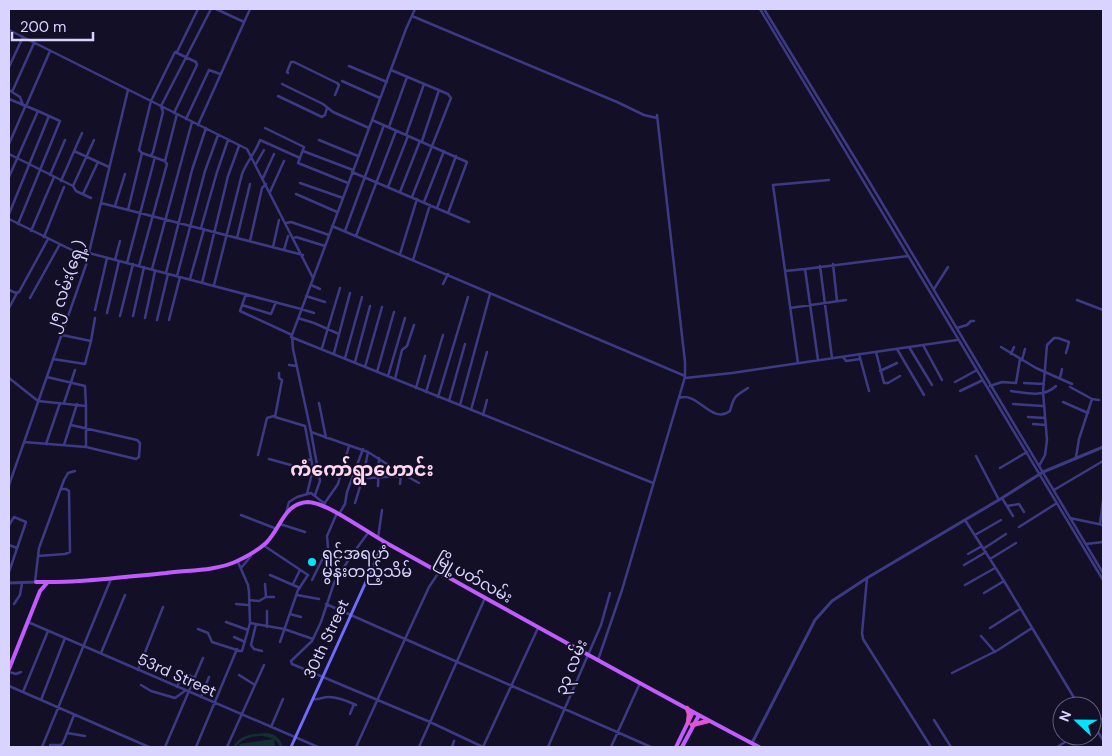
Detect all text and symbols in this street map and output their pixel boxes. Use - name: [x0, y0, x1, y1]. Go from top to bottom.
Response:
- scale bar: [12, 10, 94, 42]
- text: 200 m: [20, 17, 66, 37]
- street label: ၂၅ လမ်း(ရှေ့): [39, 237, 94, 336]
- district label: ကံကော်ရွာဟောင်း: [290, 456, 434, 485]
- place label: ရှင်အရဟံ မွန်းတည့်သိမ်: [322, 542, 412, 585]
- street label: မြို့ပတ်လမ်း: [430, 547, 517, 610]
- marker: ရှင်အရဟံ မွန်းတည့်သိမ်: [306, 556, 318, 568]
- street label: 30th Street: [298, 596, 354, 682]
- street label: ၃၃ လမ်း: [549, 636, 595, 699]
- street label: 53rd Street: [134, 648, 220, 702]
- north arrow: [1052, 696, 1102, 746]
- text: N: [1055, 708, 1075, 724]

